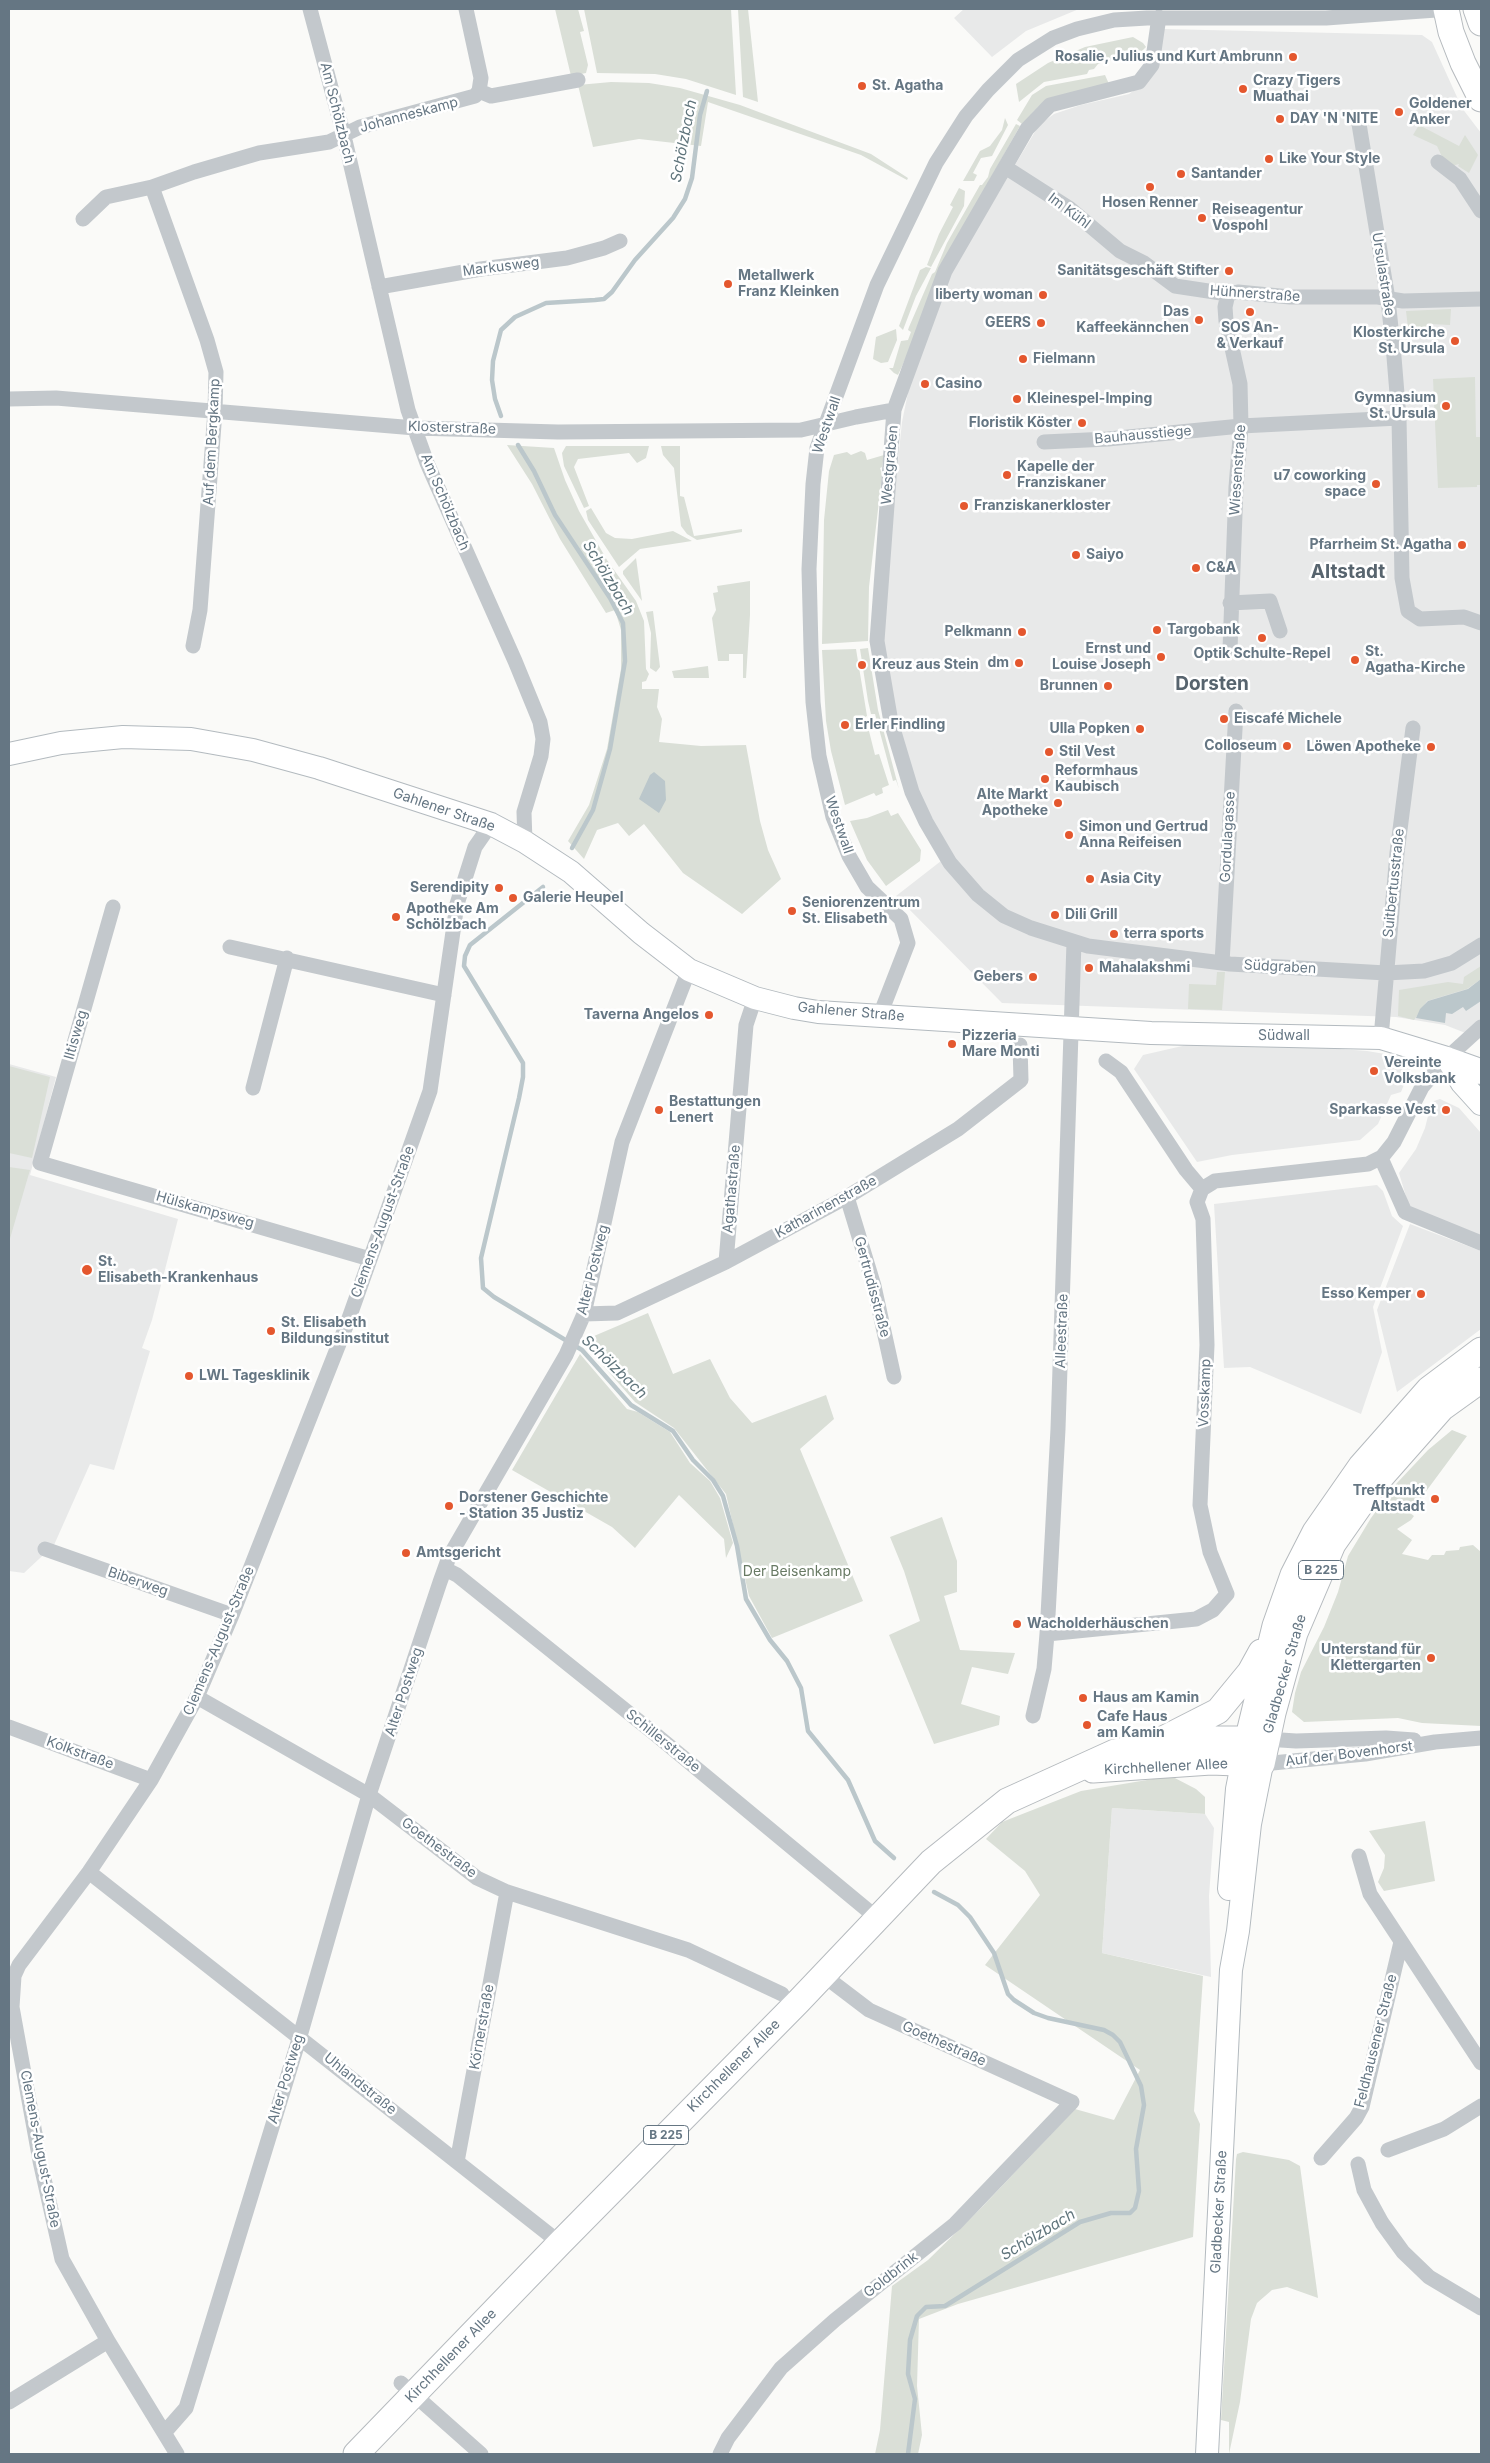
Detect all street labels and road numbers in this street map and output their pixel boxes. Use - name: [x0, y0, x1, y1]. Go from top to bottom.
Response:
- street label: Am Schölzbach: [316, 61, 358, 165]
- street label: Johanneskamp: [358, 94, 460, 136]
- street label: Im Kühl: [1044, 190, 1094, 232]
- street label: Ursulastraße: [1368, 231, 1398, 317]
- street label: Markusweg: [462, 254, 540, 280]
- street label: Hühnerstraße: [1209, 282, 1301, 306]
- street label: Auf dem Bergkamp: [200, 378, 224, 506]
- street label: Westwall: [809, 394, 845, 456]
- street label: Klosterstraße: [408, 418, 496, 438]
- street label: Bauhausstiege: [1094, 422, 1192, 448]
- street label: Wiesenstraße: [1226, 424, 1250, 516]
- street label: Westgraben: [878, 425, 902, 505]
- street label: Am Schölzbach: [417, 451, 473, 553]
- street label: Gahlener Straße: [391, 785, 497, 835]
- street label: Gordulagasse: [1217, 791, 1239, 883]
- street label: Westwall: [821, 794, 857, 856]
- street label: Suitbertusstraße: [1380, 828, 1408, 938]
- street label: Südgraben: [1243, 957, 1317, 977]
- street label: Gahlener Straße: [797, 999, 905, 1025]
- street label: Iltisweg: [61, 1008, 91, 1062]
- street label: Südwall: [1258, 1028, 1310, 1044]
- street label: Clemens-August-Straße: [348, 1144, 418, 1300]
- street label: Agathastraße: [720, 1144, 744, 1234]
- street label: Katharinenstraße: [772, 1172, 880, 1242]
- street label: Hülskampsweg: [154, 1188, 256, 1232]
- street label: Alter Postweg: [574, 1223, 612, 1317]
- street label: Gertrudisstraße: [850, 1235, 894, 1339]
- street label: Alleestraße: [1052, 1293, 1072, 1369]
- street label: Vosskamp: [1195, 1358, 1215, 1428]
- road number: B 225: [1298, 1560, 1344, 1580]
- street label: Biberweg: [106, 1564, 170, 1600]
- street label: Clemens-August-Straße: [180, 1564, 258, 1718]
- street label: Gladbecker Straße: [1260, 1612, 1310, 1736]
- street label: Alter Postweg: [382, 1645, 426, 1739]
- street label: Schillerstraße: [622, 1706, 704, 1776]
- street label: Kolkstraße: [44, 1733, 116, 1773]
- street label: Auf der Bovenhorst: [1284, 1738, 1414, 1770]
- street label: Kirchhellener Allee: [1104, 1755, 1228, 1779]
- street label: Goethestraße: [398, 1814, 480, 1882]
- street label: Feldhausener Straße: [1351, 1973, 1401, 2109]
- street label: Körnerstraße: [466, 1983, 498, 2071]
- street label: Kirchhellener Allee: [684, 2016, 784, 2116]
- street label: Goethestraße: [900, 2018, 988, 2070]
- street label: Alter Postweg: [264, 2032, 308, 2126]
- street label: Uhlandstraße: [320, 2050, 400, 2118]
- street label: Clemens-August-Straße: [16, 2069, 64, 2229]
- road number: B 225: [644, 2126, 688, 2144]
- street label: Gladbecker Straße: [1207, 2150, 1231, 2274]
- street label: Goldbrink: [861, 2249, 921, 2301]
- street label: Kirchhellener Allee: [402, 2306, 500, 2406]

